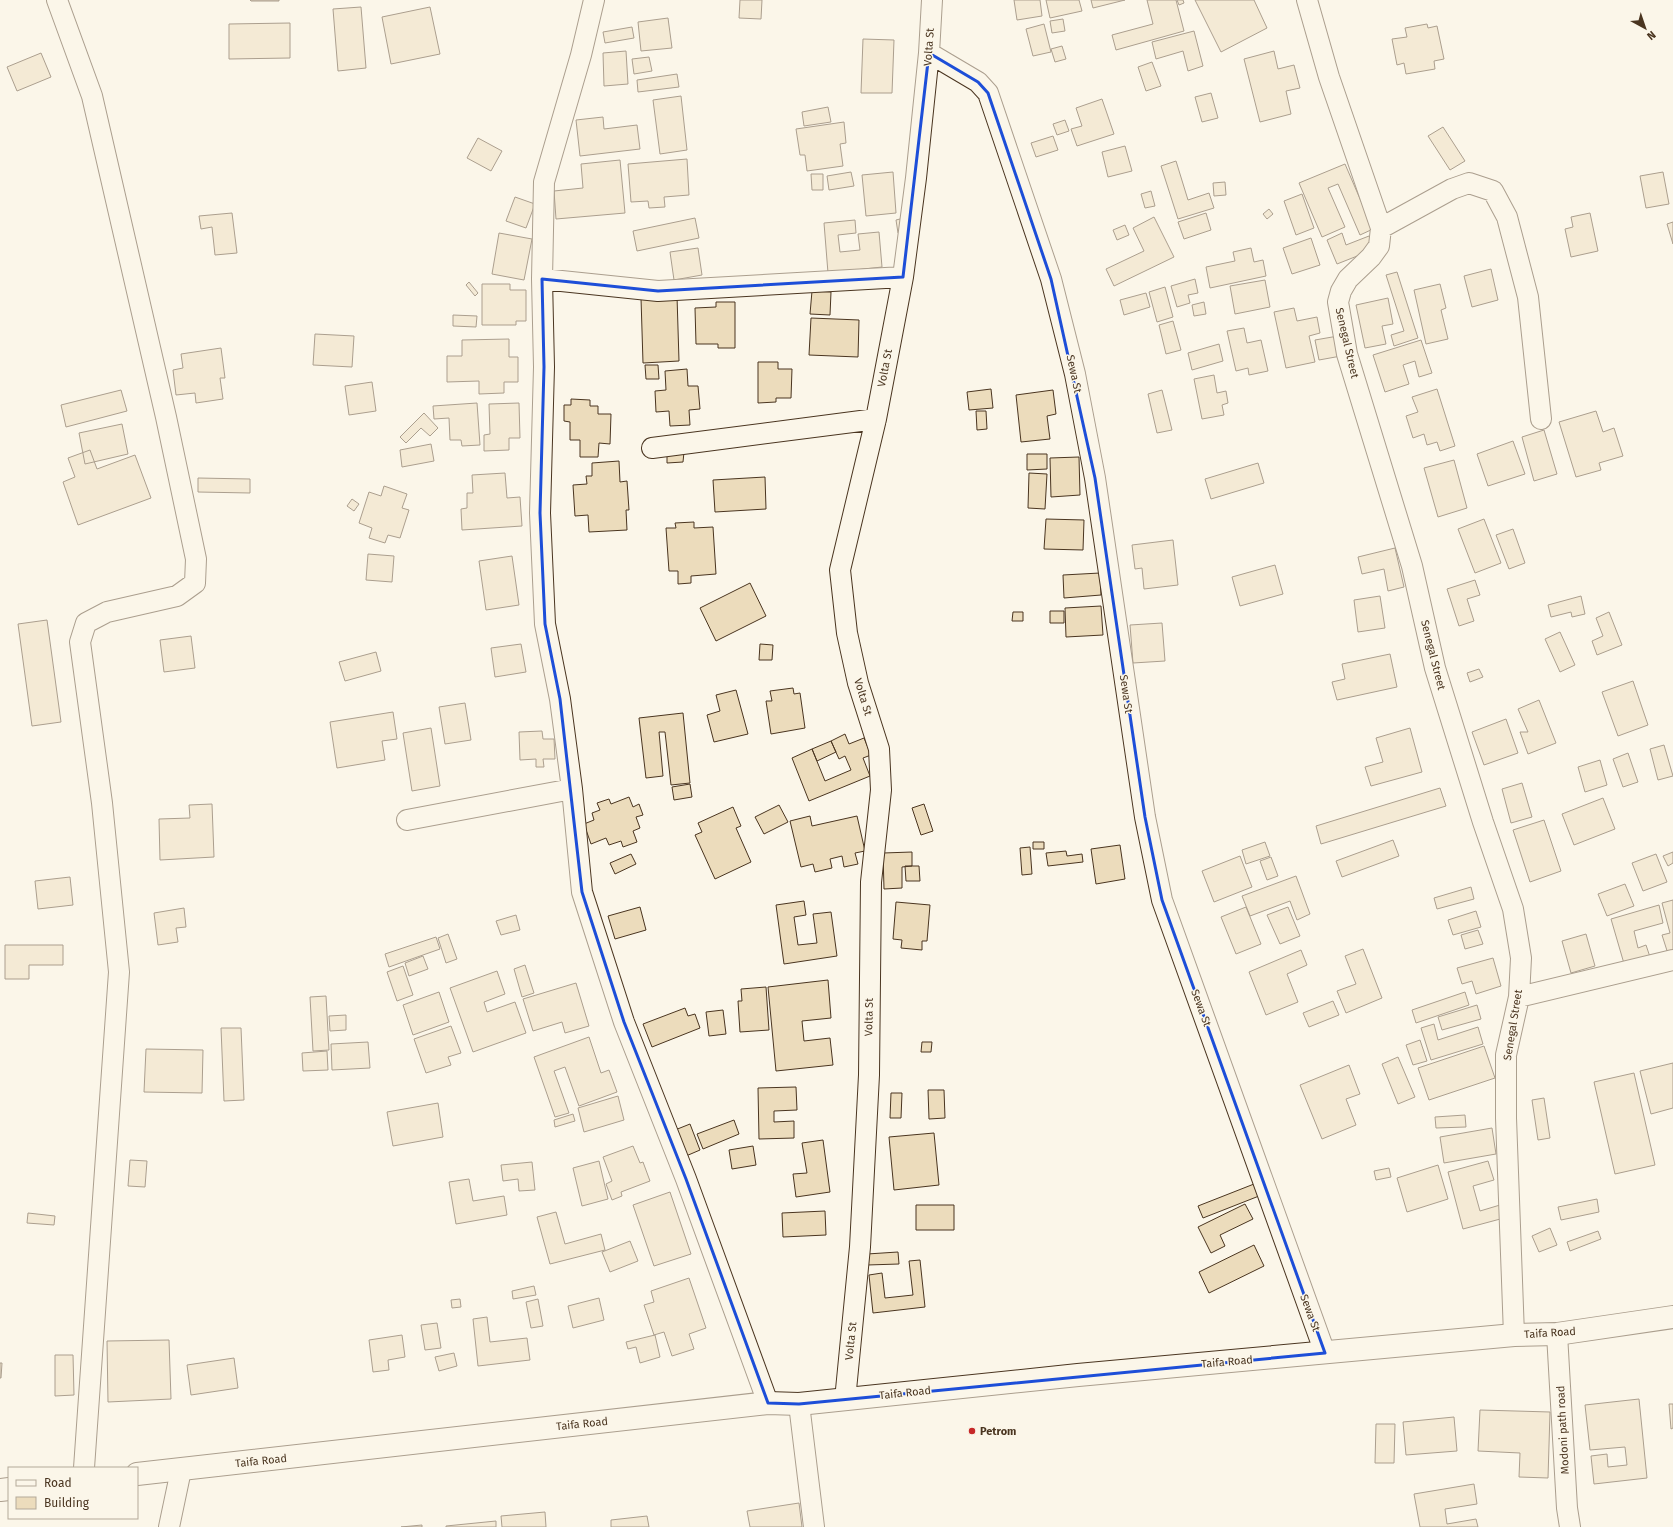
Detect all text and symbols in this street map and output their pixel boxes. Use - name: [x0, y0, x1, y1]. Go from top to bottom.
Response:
- north arrow: [1625, 8, 1665, 48]
- street label: Volta St: [921, 27, 937, 67]
- text: N: [1644, 28, 1658, 43]
- street label: Senegal Street: [1333, 307, 1361, 379]
- street label: Volta St: [875, 348, 895, 388]
- street label: Sewa St: [1064, 354, 1084, 394]
- street label: Senegal Street: [1418, 619, 1448, 691]
- street label: Sewa St: [1117, 674, 1135, 714]
- street label: Volta St: [851, 677, 875, 717]
- street label: Sewa St: [1188, 988, 1214, 1028]
- street label: Senegal Street: [1501, 988, 1525, 1061]
- street label: Volta St: [862, 998, 876, 1036]
- street label: Sewa St: [1297, 1293, 1323, 1333]
- street label: Volta St: [843, 1321, 859, 1361]
- street label: Taifa Road: [1524, 1325, 1576, 1341]
- street label: Taifa Road: [1201, 1353, 1253, 1371]
- street label: Taifa Road: [878, 1384, 932, 1402]
- street label: Modoni path road: [1554, 1385, 1572, 1475]
- street label: Taifa Road: [555, 1415, 609, 1433]
- place label: Petrom: [980, 1425, 1016, 1438]
- marker: Petrom: [967, 1426, 977, 1436]
- street label: Taifa Road: [234, 1452, 288, 1470]
- legend: [8, 1467, 138, 1519]
- text: Road: [44, 1476, 72, 1490]
- text: Building: [44, 1496, 90, 1510]

